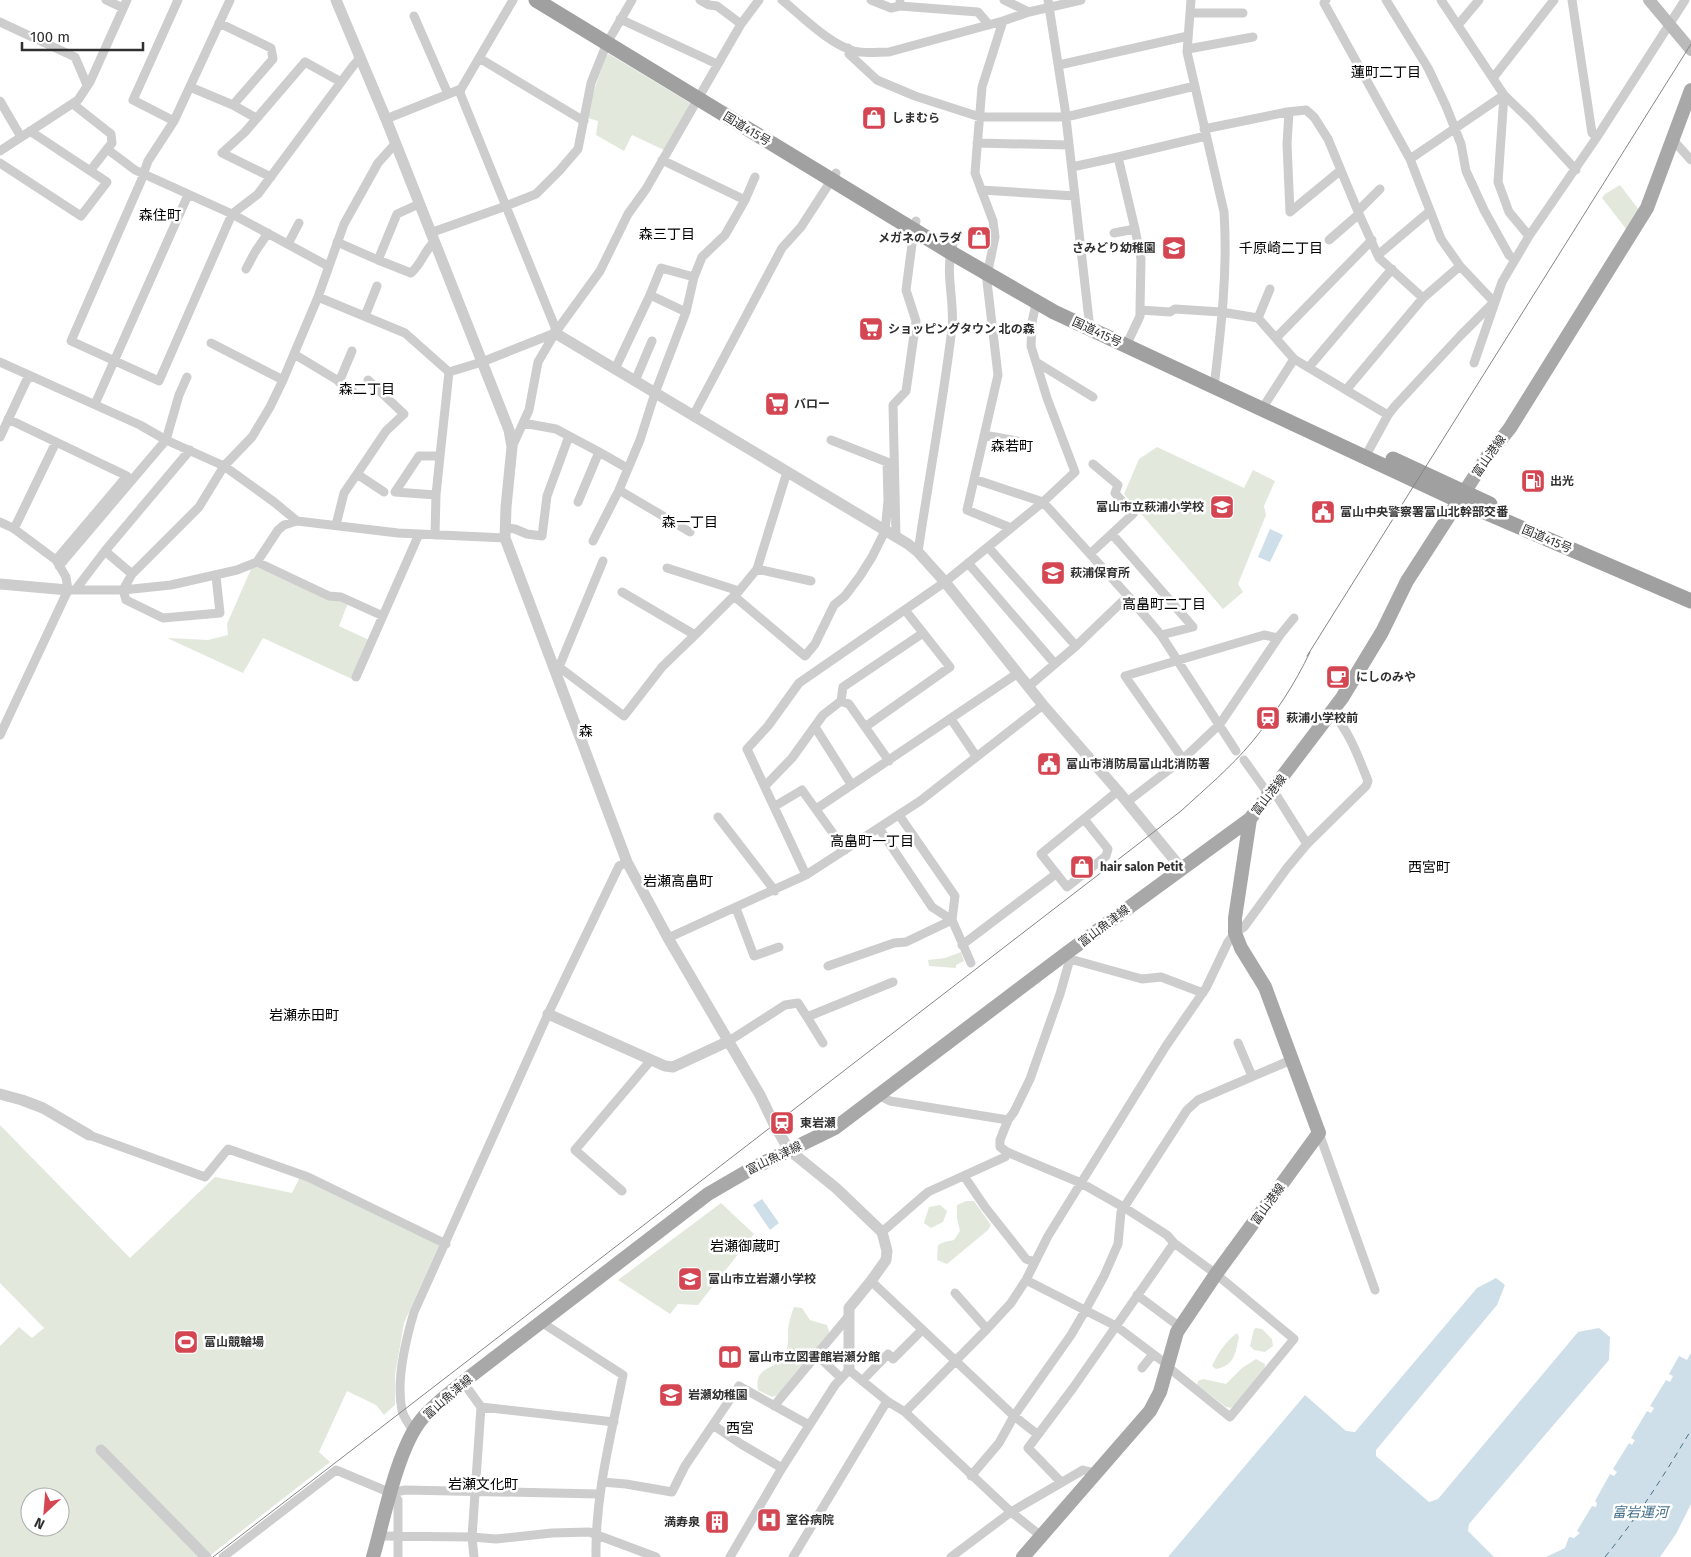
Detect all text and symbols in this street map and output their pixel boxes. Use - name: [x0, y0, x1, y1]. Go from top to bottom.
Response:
- scale bar: [22, 20, 144, 52]
- text: 100 m: [30, 28, 70, 46]
- district label: 蓮町二丁目: [1351, 64, 1421, 81]
- shop icon: しまむら: [861, 105, 887, 131]
- street label: 国道415号: [721, 109, 773, 149]
- place label: しまむら: [892, 111, 940, 125]
- district label: 森住町: [139, 207, 181, 224]
- shop icon: メガネのハラダ: [966, 225, 992, 251]
- district label: 森三丁目: [639, 226, 695, 243]
- place label: メガネのハラダ: [878, 231, 962, 245]
- school or university icon: さみどり幼稚園: [1161, 235, 1187, 261]
- district label: 千原崎二丁目: [1239, 240, 1323, 257]
- place label: さみどり幼稚園: [1072, 241, 1156, 255]
- street label: 国道415号: [1070, 314, 1124, 350]
- supermarket icon: ショッピングタウン 北の森: [858, 316, 884, 342]
- place label: ショッピングタウン 北の森: [888, 322, 1035, 336]
- district label: 森二丁目: [339, 381, 395, 398]
- supermarket icon: バロー: [764, 391, 790, 417]
- place label: バロー: [794, 397, 830, 411]
- street label: 富山港線: [1469, 432, 1509, 480]
- district label: 森若町: [991, 438, 1033, 455]
- fuel station icon: 出光: [1520, 468, 1546, 494]
- place label: 出光: [1550, 474, 1574, 488]
- school or university icon: 富山市立萩浦小学校: [1209, 494, 1235, 520]
- public building icon: 富山中央警察署富山北幹部交番: [1310, 499, 1336, 525]
- place label: 富山市立萩浦小学校: [1096, 500, 1204, 514]
- place label: 富山中央警察署富山北幹部交番: [1340, 505, 1509, 519]
- district label: 森一丁目: [662, 514, 718, 531]
- street label: 国道415号: [1520, 522, 1574, 556]
- school or university icon: 萩浦保育所: [1040, 560, 1066, 586]
- place label: 萩浦保育所: [1070, 566, 1130, 580]
- district label: 高畠町二丁目: [1122, 596, 1206, 613]
- cafe icon: にしのみや: [1325, 664, 1351, 690]
- place label: にしのみや: [1356, 670, 1416, 684]
- station icon: 萩浦小学校前: [1255, 705, 1281, 731]
- place label: 萩浦小学校前: [1286, 711, 1358, 725]
- district label: 森: [579, 723, 593, 740]
- public building icon: 富山市消防局富山北消防署: [1036, 751, 1062, 777]
- place label: 富山市消防局富山北消防署: [1066, 757, 1210, 771]
- street label: 富山港線: [1249, 772, 1289, 818]
- district label: 高畠町一丁目: [830, 833, 914, 850]
- shop icon: hair salon Petit: [1069, 854, 1095, 880]
- district label: 西宮町: [1408, 859, 1450, 876]
- place label: hair salon Petit: [1100, 860, 1183, 874]
- district label: 岩瀬高畠町: [643, 873, 713, 890]
- street label: 富山魚津線: [1076, 902, 1132, 950]
- district label: 岩瀬赤田町: [269, 1007, 339, 1024]
- station icon: 東岩瀬: [769, 1110, 795, 1136]
- place label: 東岩瀬: [800, 1116, 836, 1130]
- street label: 富山魚津線: [744, 1139, 804, 1177]
- street label: 富山港線: [1248, 1180, 1288, 1228]
- district label: 岩瀬御蔵町: [710, 1238, 780, 1255]
- school or university icon: 富山市立岩瀬小学校: [677, 1266, 703, 1292]
- place label: 富山市立岩瀬小学校: [708, 1272, 816, 1286]
- sports icon: 富山競輪場: [173, 1329, 199, 1355]
- place label: 富山競輪場: [204, 1335, 264, 1349]
- library icon: 富山市立図書館岩瀬分館: [717, 1344, 743, 1370]
- place label: 富山市立図書館岩瀬分館: [748, 1350, 880, 1364]
- street label: 富山魚津線: [421, 1372, 475, 1422]
- school or university icon: 岩瀬幼稚園: [658, 1382, 684, 1408]
- place label: 岩瀬幼稚園: [688, 1388, 748, 1402]
- district label: 西宮: [726, 1420, 754, 1437]
- district label: 岩瀬文化町: [448, 1476, 518, 1493]
- north arrow: [20, 1487, 70, 1537]
- water label: 富岩運河: [1612, 1504, 1671, 1521]
- hospital icon: 室谷病院: [756, 1507, 782, 1533]
- building icon: 満寿泉: [704, 1509, 730, 1535]
- place label: 室谷病院: [786, 1513, 834, 1527]
- text: N: [32, 1514, 47, 1533]
- place label: 満寿泉: [664, 1515, 700, 1529]

